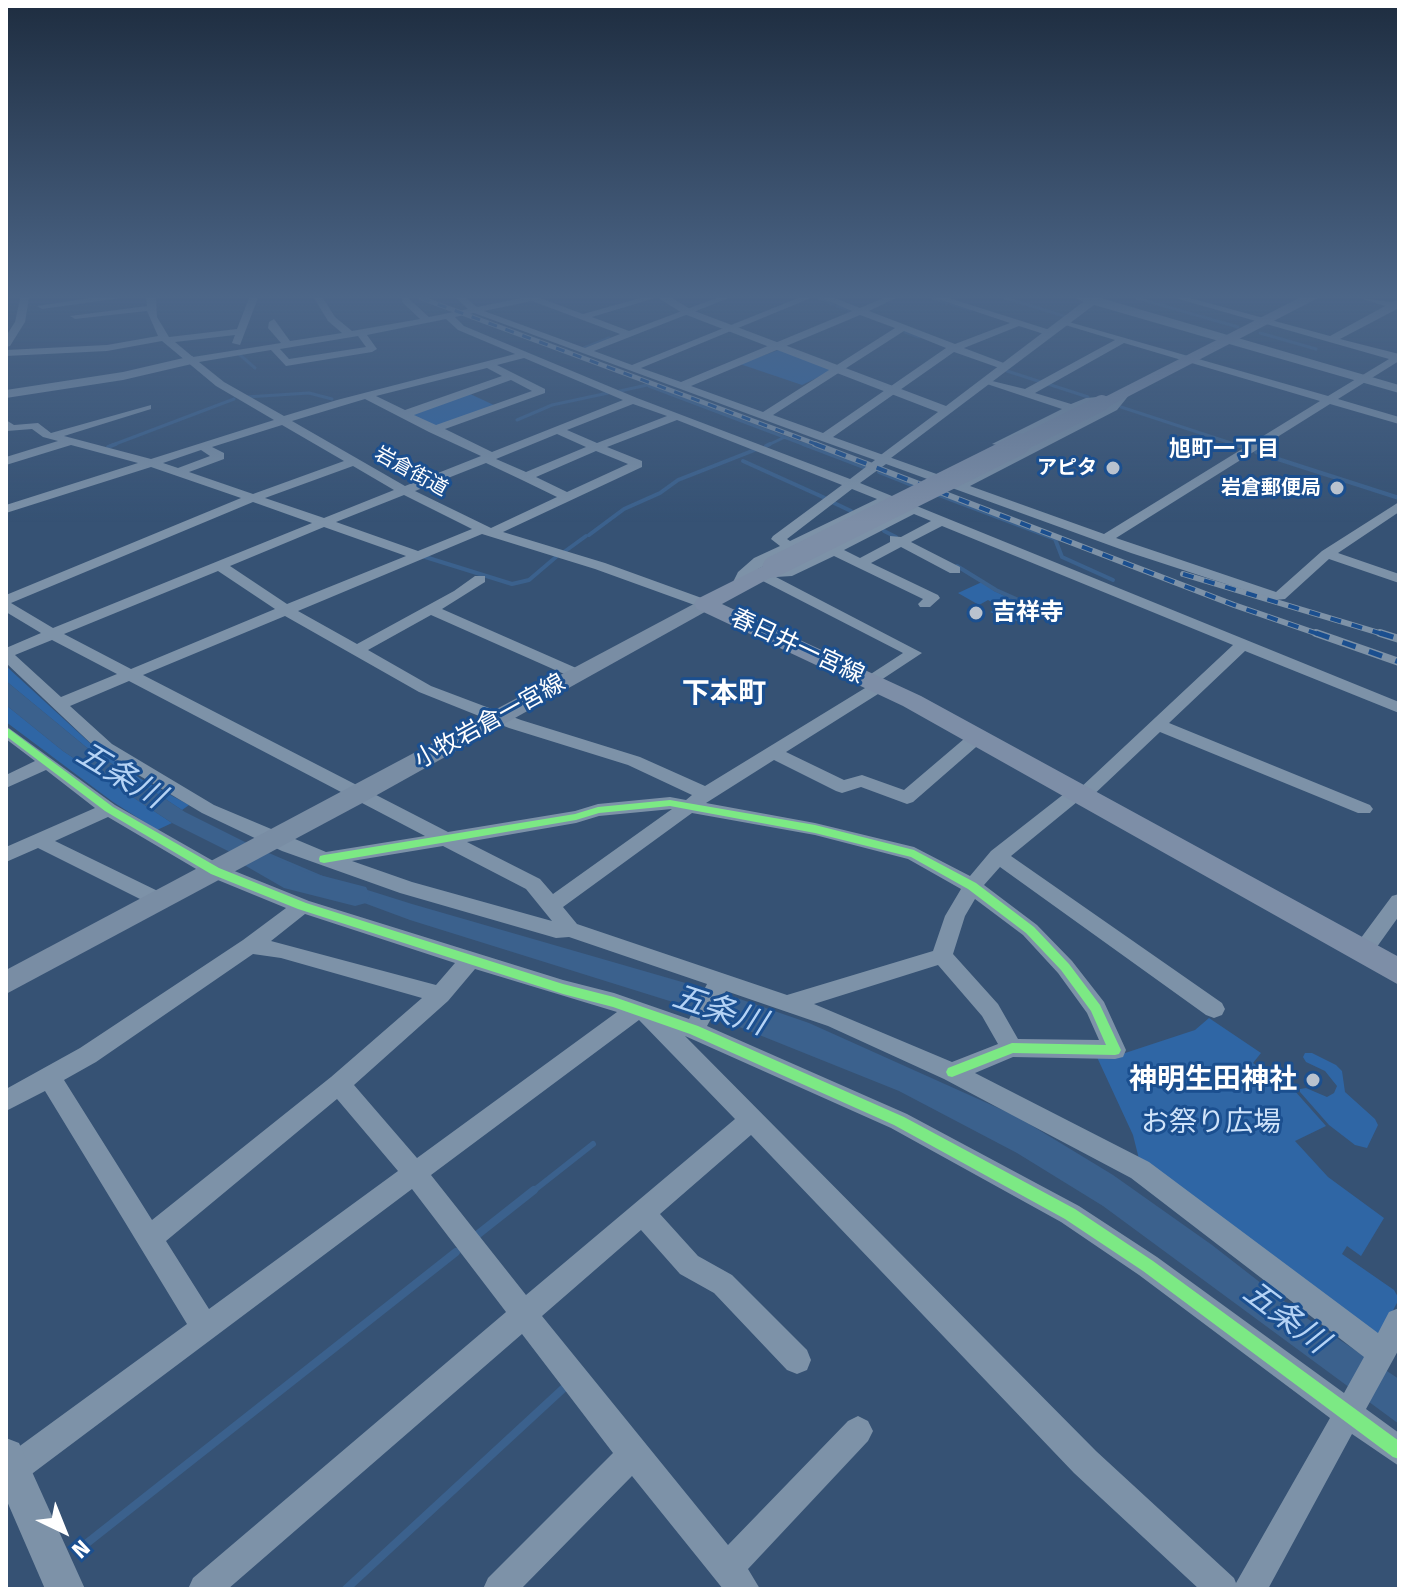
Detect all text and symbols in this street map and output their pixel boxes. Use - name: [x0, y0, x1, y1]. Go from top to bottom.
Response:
- district label: 旭町一丁目: [1169, 437, 1279, 463]
- street label: 岩倉街道: [370, 442, 452, 502]
- place label: アピタ: [1037, 456, 1097, 480]
- marker: アピタ: [1104, 459, 1122, 477]
- place label: 岩倉郵便局: [1221, 476, 1321, 500]
- marker: 岩倉郵便局: [1328, 479, 1346, 497]
- place label: 吉祥寺: [992, 599, 1064, 627]
- street label: 春日井一宮線: [726, 604, 868, 690]
- marker: 吉祥寺: [967, 604, 985, 622]
- street label: 小牧岩倉一宮線: [410, 669, 570, 775]
- district label: 下本町: [682, 677, 766, 711]
- water label: 五条川: [69, 735, 171, 817]
- water label: 五条川: [667, 978, 771, 1044]
- place label: 神明生田神社: [1129, 1063, 1297, 1097]
- marker: 神明生田神社: [1304, 1071, 1322, 1089]
- park label: お祭り広場: [1141, 1106, 1281, 1140]
- water label: 五条川: [1235, 1274, 1335, 1362]
- north arrow: [24, 1491, 104, 1571]
- text: N: [66, 1534, 95, 1564]

